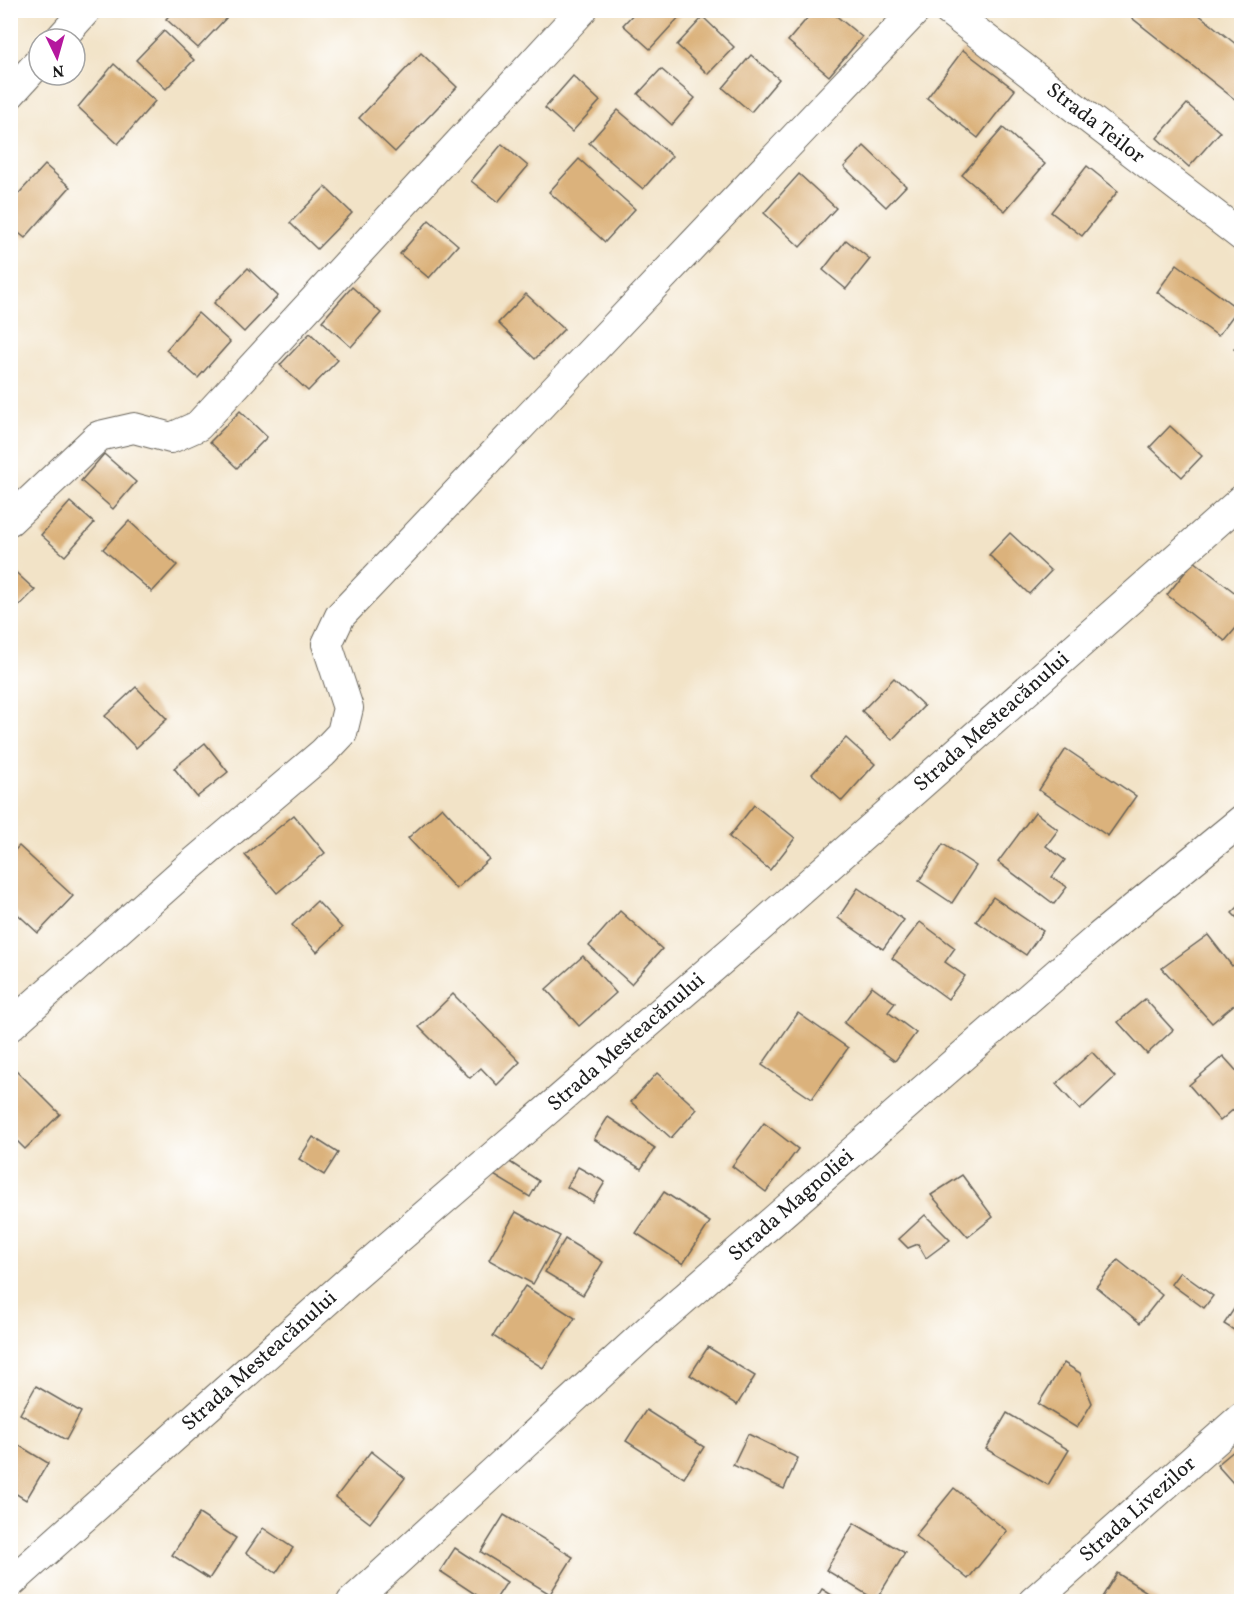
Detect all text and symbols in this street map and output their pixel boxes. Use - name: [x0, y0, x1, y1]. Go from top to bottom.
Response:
- north arrow: [27, 27, 87, 87]
- text: N: [51, 58, 65, 81]
- street label: Strada Teilor: [1040, 76, 1151, 171]
- street label: Strada Mesteacănului: [907, 645, 1076, 799]
- street label: Strada Mesteacănului: [541, 966, 711, 1118]
- street label: Strada Magnoliei: [722, 1142, 860, 1268]
- street label: Strada Mesteacănului: [175, 1284, 343, 1438]
- street label: Strada Livezilor: [1073, 1450, 1203, 1569]

